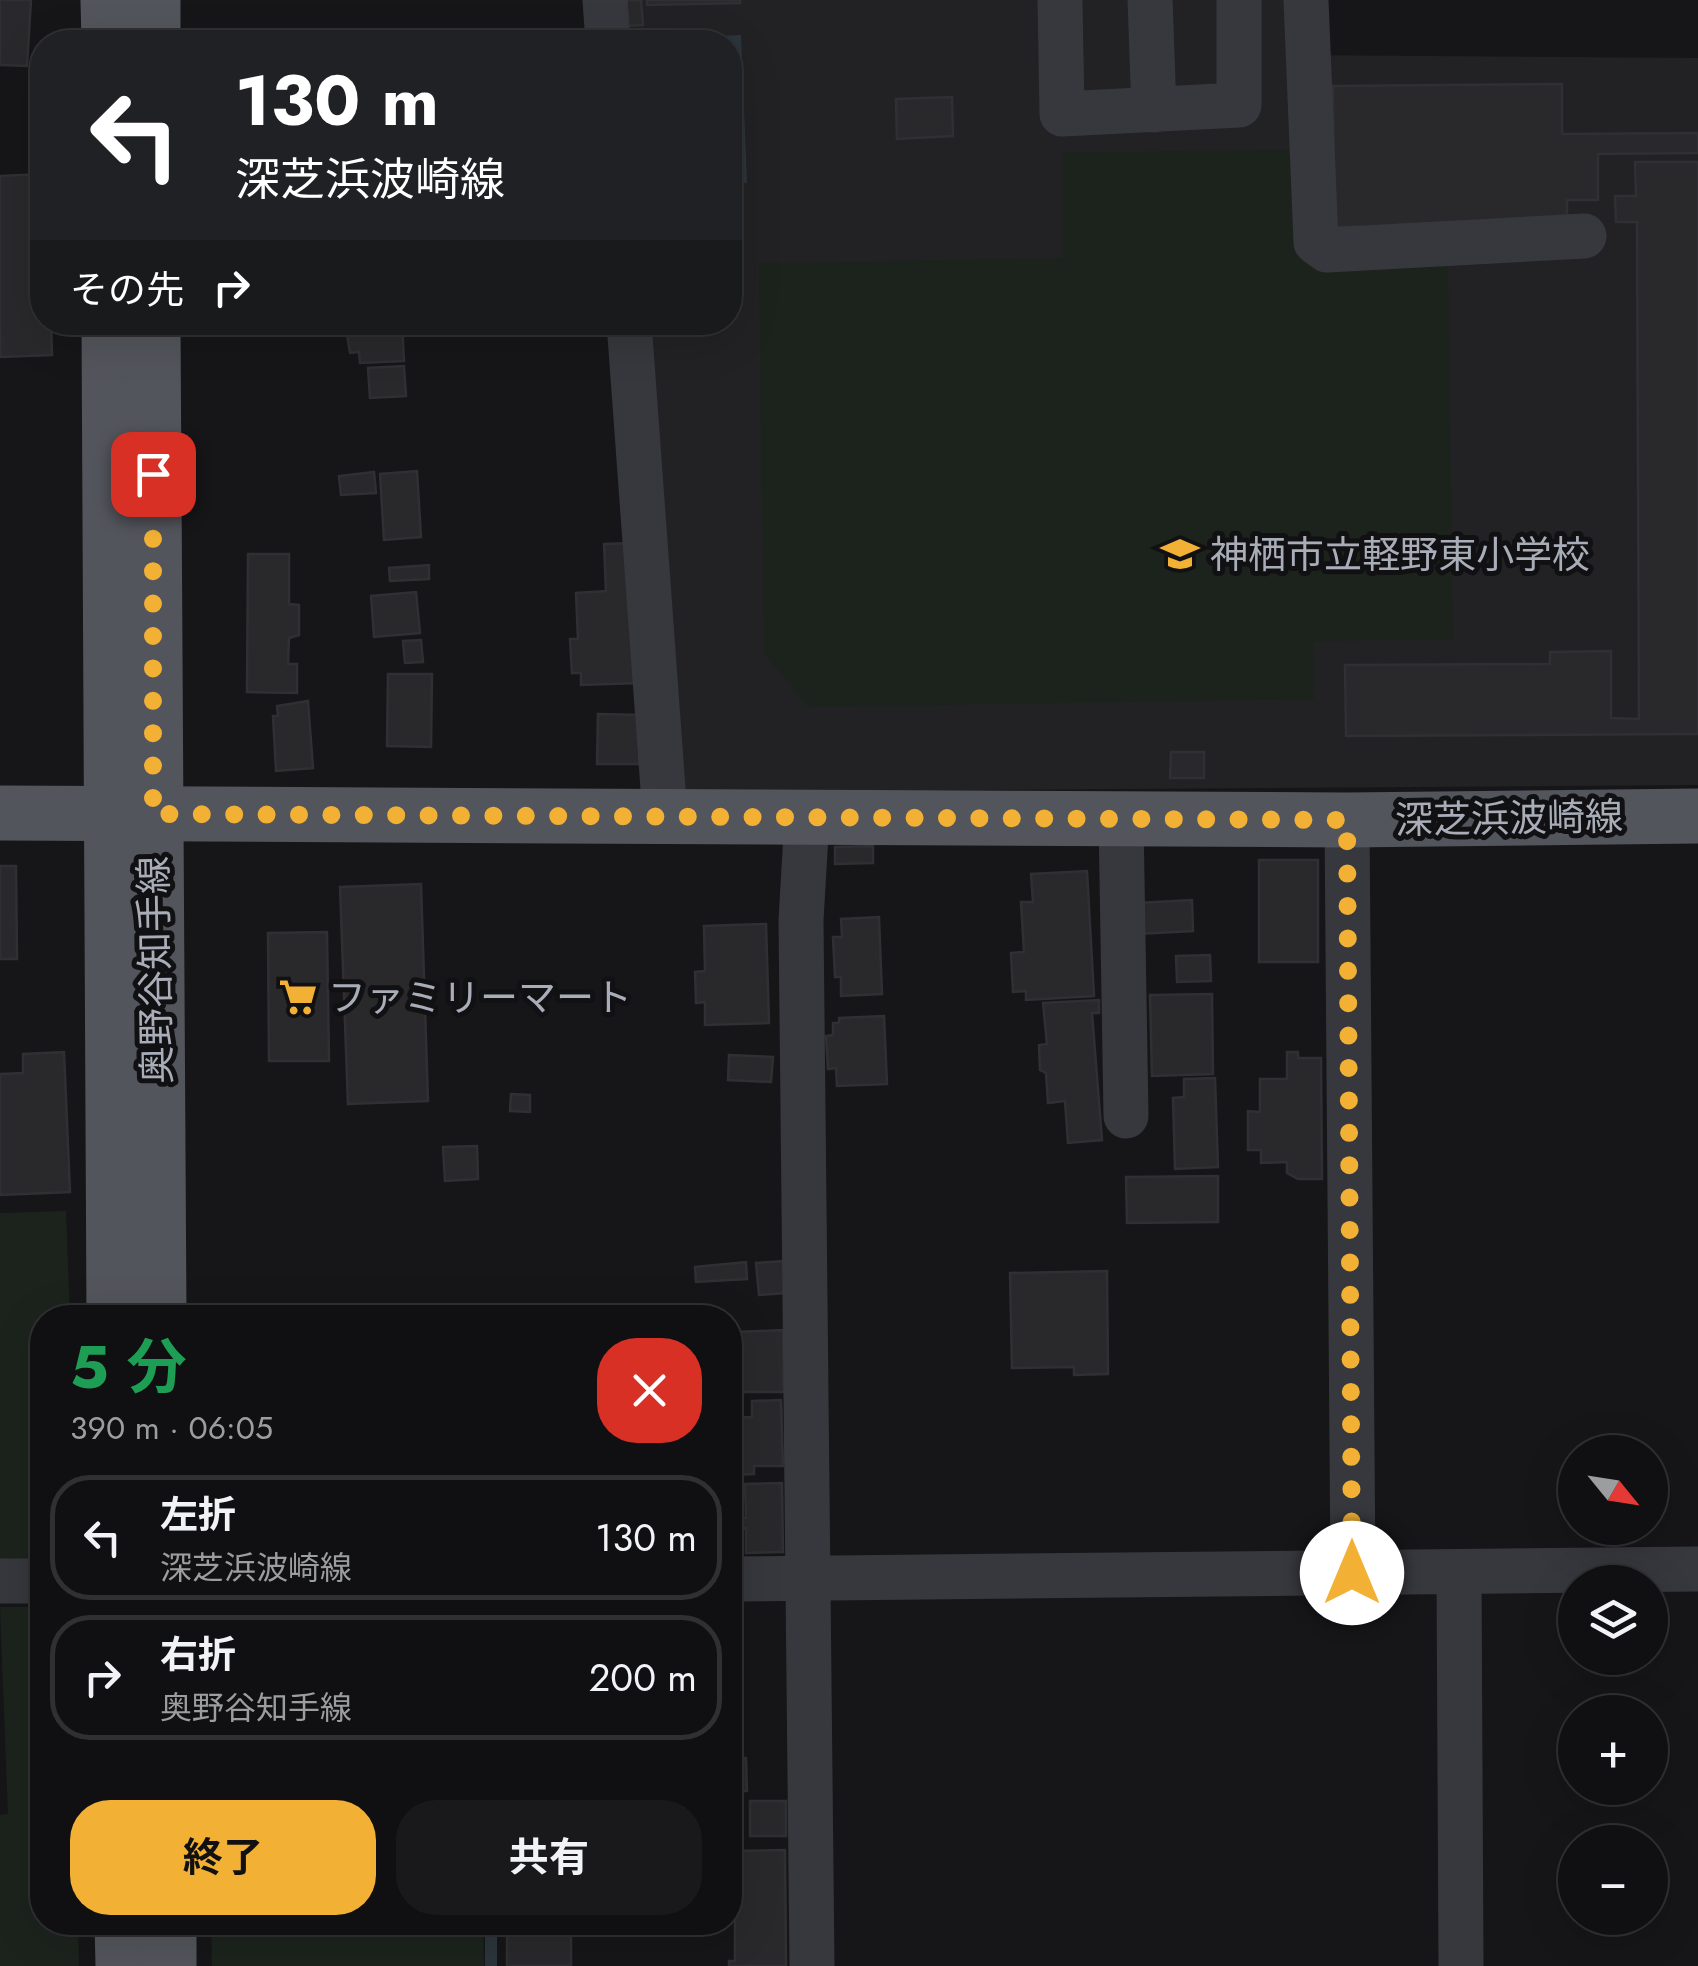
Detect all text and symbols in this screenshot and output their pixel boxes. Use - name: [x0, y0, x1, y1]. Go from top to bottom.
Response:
- text: 130 m: [235, 50, 439, 151]
- icon: left: [70, 70, 200, 200]
- text: 深芝浜波崎線: [235, 147, 505, 212]
- icon: right: [204, 260, 259, 315]
- text: その先: [70, 262, 184, 317]
- pin: [111, 432, 196, 517]
- icon: arrive: [126, 447, 181, 502]
- place label: 神栖市立軽野東小学校: [1210, 527, 1590, 582]
- school or university icon: 神栖市立軽野東小学校: [1159, 533, 1201, 575]
- street label: 深芝浜波崎線: [1395, 789, 1623, 847]
- street label: 奥野谷知手線: [126, 856, 184, 1084]
- place label: ファミリーマート: [328, 970, 632, 1025]
- supermarket icon: ファミリーマート: [277, 976, 319, 1018]
- text: 5 分: [70, 1324, 187, 1411]
- button: close: [597, 1338, 702, 1443]
- text: 390 m · 06:05: [70, 1405, 273, 1451]
- north arrow: [1558, 1435, 1668, 1545]
- map controls: [1558, 1435, 1668, 1935]
- text: 左折: [160, 1487, 236, 1542]
- icon: left: [75, 1510, 130, 1565]
- text: 130 m: [595, 1510, 697, 1565]
- position arrow: [1300, 1521, 1404, 1625]
- text: 深芝浜波崎線: [160, 1545, 352, 1591]
- button: layers: [1558, 1565, 1668, 1675]
- text: 右折: [160, 1627, 236, 1682]
- icon: right: [75, 1650, 130, 1705]
- text: 200 m: [589, 1650, 697, 1705]
- text: 奥野谷知手線: [160, 1685, 352, 1731]
- button: +: [1558, 1695, 1668, 1805]
- button: 終了: [70, 1800, 376, 1915]
- button: 共有: [396, 1800, 702, 1915]
- button: −: [1558, 1825, 1668, 1935]

